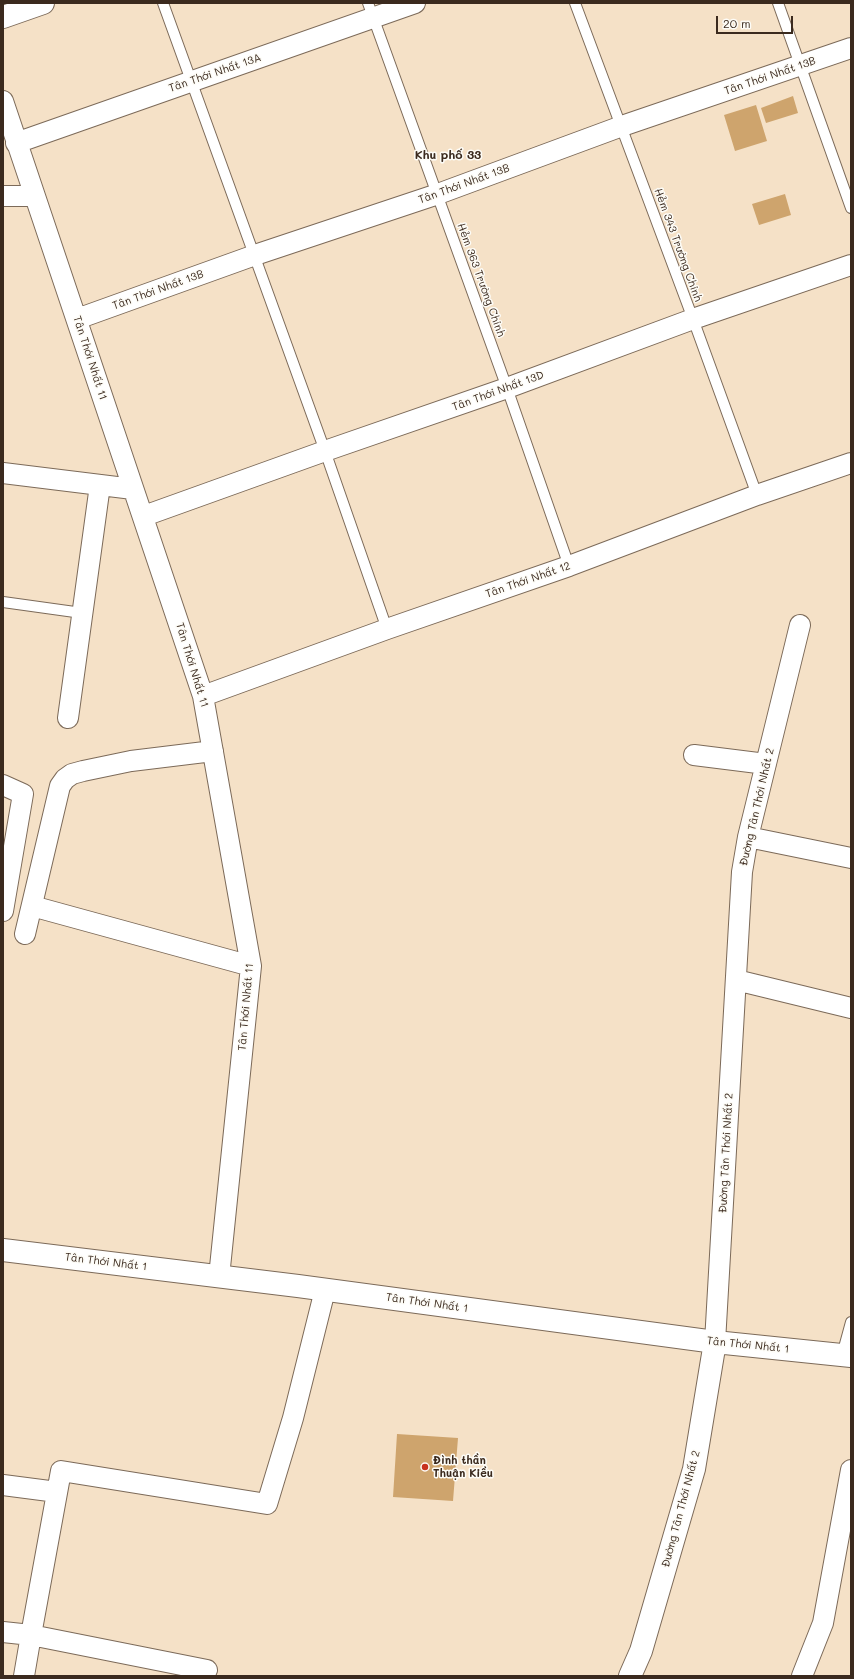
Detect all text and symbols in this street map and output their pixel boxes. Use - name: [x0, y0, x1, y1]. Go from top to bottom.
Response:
- scale bar: [718, 8, 795, 34]
- text: 20 m: [723, 15, 751, 31]
- street label: Tân Thới Nhất 13A: [167, 51, 263, 95]
- street label: Tân Thới Nhất 13B: [722, 54, 818, 98]
- district label: Khu phố 33: [415, 148, 481, 162]
- street label: Tân Thới Nhất 13B: [417, 161, 511, 207]
- street label: Hẻm 343 Trường Chinh: [651, 186, 705, 304]
- street label: Hẻm 363 Trường Chinh: [454, 221, 508, 339]
- street label: Tân Thới Nhất 13B: [111, 267, 205, 313]
- street label: Tân Thới Nhất 11: [70, 314, 110, 402]
- street label: Tân Thới Nhất 13D: [450, 368, 546, 414]
- street label: Tân Thới Nhất 12: [484, 559, 572, 601]
- street label: Tân Thới Nhất 11: [173, 621, 211, 709]
- street label: Đường Tân Thới Nhất 2: [737, 747, 777, 867]
- street label: Tân Thới Nhất 11: [236, 963, 256, 1051]
- street label: Đường Tân Thới Nhất 2: [716, 1093, 736, 1213]
- street label: Tân Thới Nhất 1: [64, 1250, 148, 1274]
- street label: Tân Thới Nhất 1: [385, 1291, 469, 1315]
- street label: Tân Thới Nhất 1: [706, 1334, 790, 1356]
- street label: Đường Tân Thới Nhất 2: [659, 1449, 703, 1569]
- place label: Đình thần Thuận Kiều: [433, 1454, 493, 1480]
- marker: Đình thần Thuận Kiều: [420, 1462, 430, 1472]

